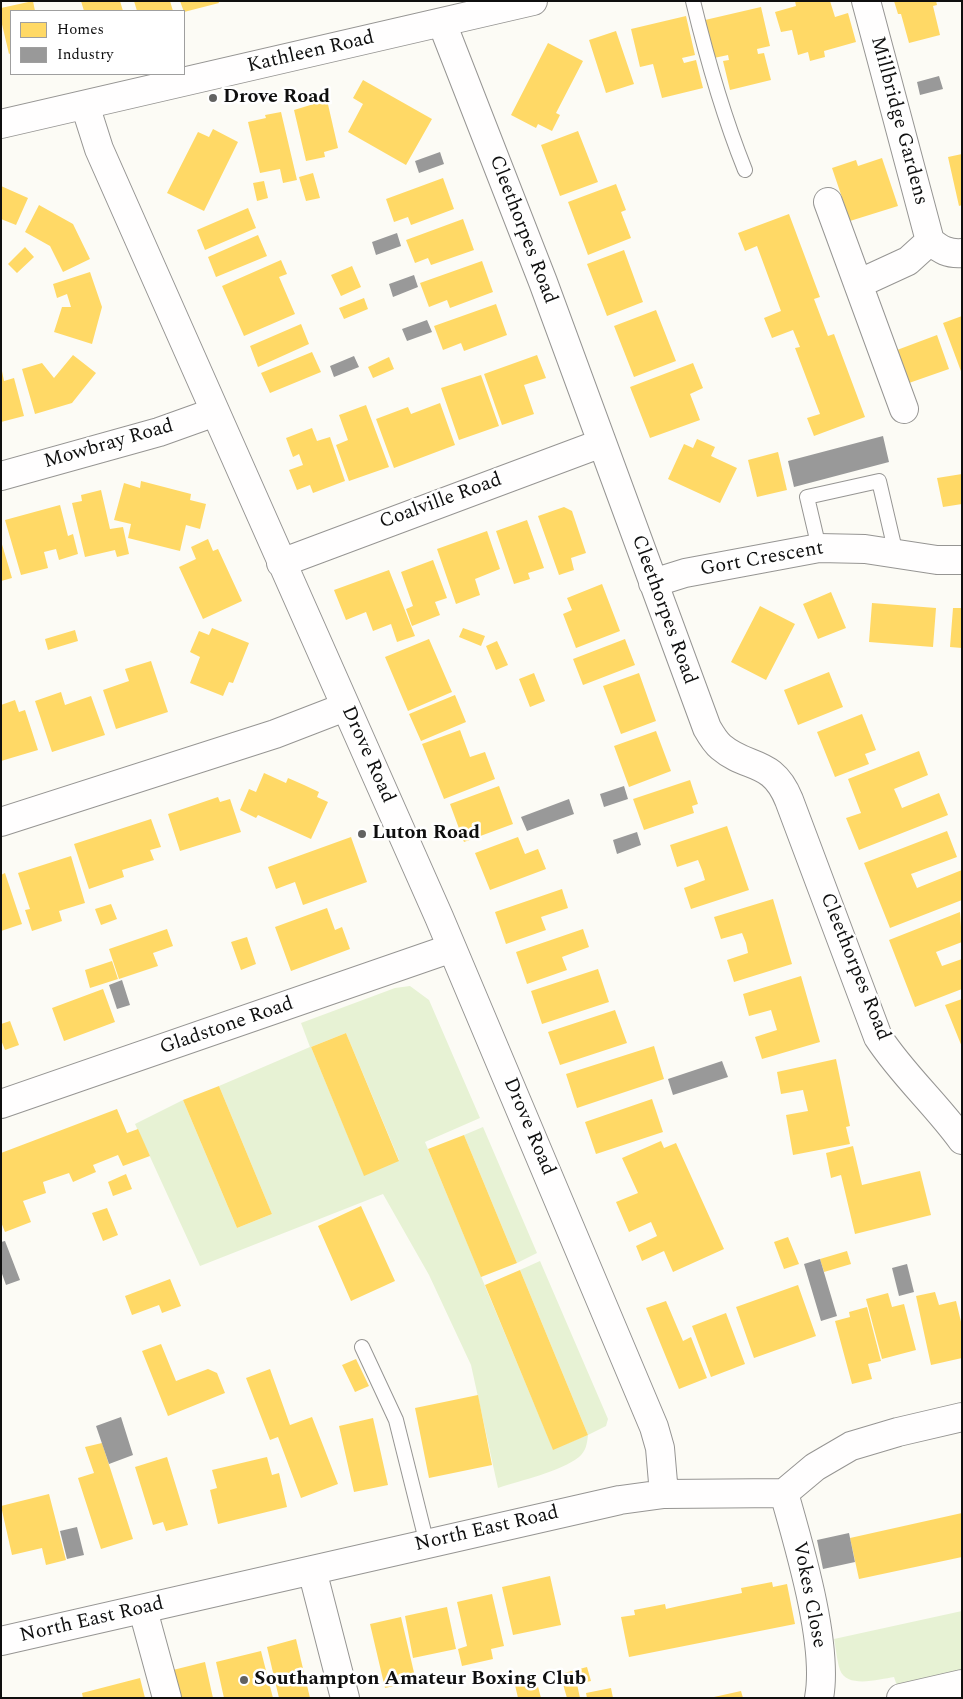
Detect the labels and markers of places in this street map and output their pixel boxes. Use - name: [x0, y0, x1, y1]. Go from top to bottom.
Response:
- place label: Drove Road: [223, 86, 330, 110]
- marker: Drove Road: [207, 92, 219, 104]
- place label: Luton Road: [372, 822, 480, 846]
- marker: Luton Road: [356, 828, 368, 840]
- place label: Southampton Amateur Boxing Club: [254, 1668, 586, 1692]
- marker: Southampton Amateur Boxing Club: [238, 1674, 250, 1686]

